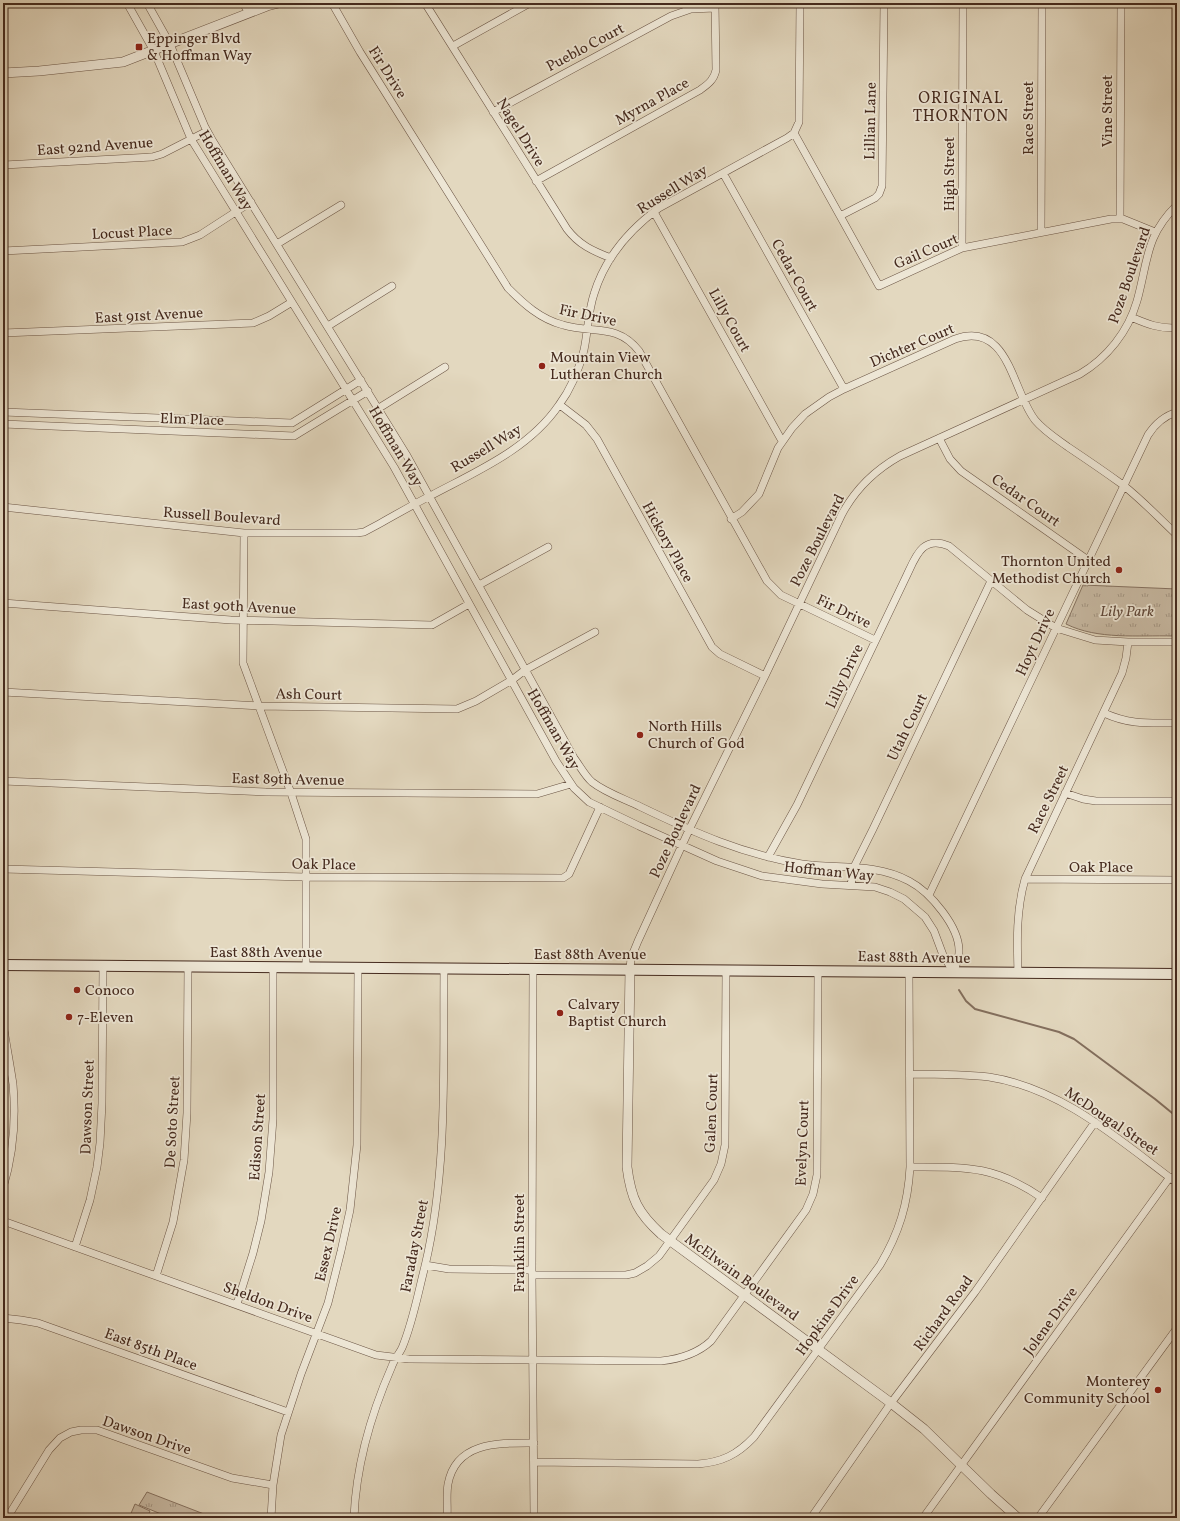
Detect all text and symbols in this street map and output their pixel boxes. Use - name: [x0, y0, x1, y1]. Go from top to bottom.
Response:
- street label: Pueblo Court: [543, 19, 628, 78]
- place label: Eppinger Blvd & Hoffman Way: [147, 29, 252, 67]
- marker: Eppinger Blvd & Hoffman Way: [134, 42, 144, 52]
- street label: Fir Drive: [362, 42, 411, 103]
- street label: Myrna Place: [612, 73, 693, 131]
- street label: Vine Street: [1098, 75, 1119, 147]
- street label: Race Street: [1019, 81, 1040, 155]
- street label: Lillian Lane: [860, 82, 883, 160]
- district label: ORIGINAL THORNTON: [913, 88, 1009, 128]
- street label: Nagel Drive: [490, 94, 549, 171]
- street label: Hoffman Way: [192, 127, 257, 215]
- street label: East 92nd Avenue: [36, 133, 154, 162]
- street label: High Street: [940, 137, 961, 211]
- street label: Russell Way: [634, 160, 712, 220]
- street label: Locust Place: [91, 221, 173, 246]
- street label: Poze Boulevard: [1104, 224, 1157, 327]
- street label: Gail Court: [891, 229, 962, 275]
- street label: Cedar Court: [765, 236, 822, 316]
- street label: Lilly Court: [702, 285, 755, 357]
- street label: Fir Drive: [557, 300, 618, 333]
- street label: East 91st Avenue: [94, 303, 204, 330]
- street label: Dichter Court: [867, 319, 958, 374]
- place label: Mountain View Lutheran Church: [550, 348, 663, 386]
- marker: Mountain View Lutheran Church: [537, 361, 547, 371]
- street label: Hoffman Way: [362, 403, 427, 491]
- street label: Elm Place: [159, 409, 224, 432]
- street label: Russell Way: [447, 420, 526, 479]
- street label: Cedar Court: [986, 470, 1064, 533]
- street label: Poze Boulevard: [786, 491, 851, 591]
- street label: Hickory Place: [636, 498, 698, 587]
- street label: Russell Boulevard: [162, 503, 281, 532]
- place label: Thornton United Methodist Church: [992, 552, 1111, 590]
- marker: Thornton United Methodist Church: [1114, 565, 1124, 575]
- street label: Fir Drive: [812, 590, 874, 635]
- street label: East 90th Avenue: [181, 594, 297, 621]
- park label: Lily Park: [1100, 602, 1154, 623]
- street label: Hoyt Drive: [1012, 606, 1061, 680]
- street label: Lilly Drive: [821, 641, 869, 712]
- street label: Ash Court: [275, 684, 343, 707]
- street label: Hoffman Way: [521, 685, 584, 774]
- street label: Utah Court: [883, 690, 934, 765]
- place label: North Hills Church of God: [648, 717, 745, 755]
- marker: North Hills Church of God: [635, 730, 645, 740]
- street label: Race Street: [1024, 762, 1075, 837]
- street label: East 89th Avenue: [231, 769, 345, 792]
- street label: Poze Boulevard: [645, 781, 707, 882]
- street label: Oak Place: [292, 854, 356, 877]
- street label: Hoffman Way: [783, 857, 875, 888]
- street label: Oak Place: [1069, 858, 1133, 879]
- street label: East 88th Avenue: [210, 943, 322, 964]
- street label: East 88th Avenue: [534, 945, 646, 966]
- street label: East 88th Avenue: [857, 947, 970, 970]
- place label: Conoco: [85, 981, 134, 1002]
- marker: Conoco: [72, 985, 82, 995]
- place label: Calvary Baptist Church: [568, 995, 667, 1033]
- place label: 7-Eleven: [77, 1008, 134, 1029]
- marker: Calvary Baptist Church: [555, 1008, 565, 1018]
- marker: 7-Eleven: [64, 1012, 74, 1022]
- street label: Dawson Street: [76, 1059, 101, 1155]
- street label: Galen Court: [701, 1073, 724, 1153]
- street label: De Soto Street: [161, 1075, 186, 1169]
- street label: McDougal Street: [1060, 1083, 1163, 1162]
- street label: Edison Street: [245, 1093, 272, 1182]
- street label: Evelyn Court: [792, 1100, 815, 1187]
- street label: Franklin Street: [510, 1193, 531, 1293]
- street label: Faraday Street: [396, 1198, 435, 1295]
- street label: Essex Drive: [311, 1205, 348, 1284]
- street label: McElwain Boulevard: [680, 1230, 803, 1327]
- street label: Hopkins Drive: [792, 1271, 865, 1361]
- street label: Richard Road: [910, 1272, 979, 1356]
- street label: Sheldon Drive: [220, 1277, 315, 1329]
- street label: Jolene Drive: [1019, 1283, 1083, 1360]
- street label: East 85th Place: [101, 1324, 200, 1377]
- place label: Monterey Community School: [1024, 1372, 1150, 1410]
- marker: Monterey Community School: [1153, 1385, 1163, 1395]
- street label: Dawson Drive: [99, 1411, 194, 1461]

